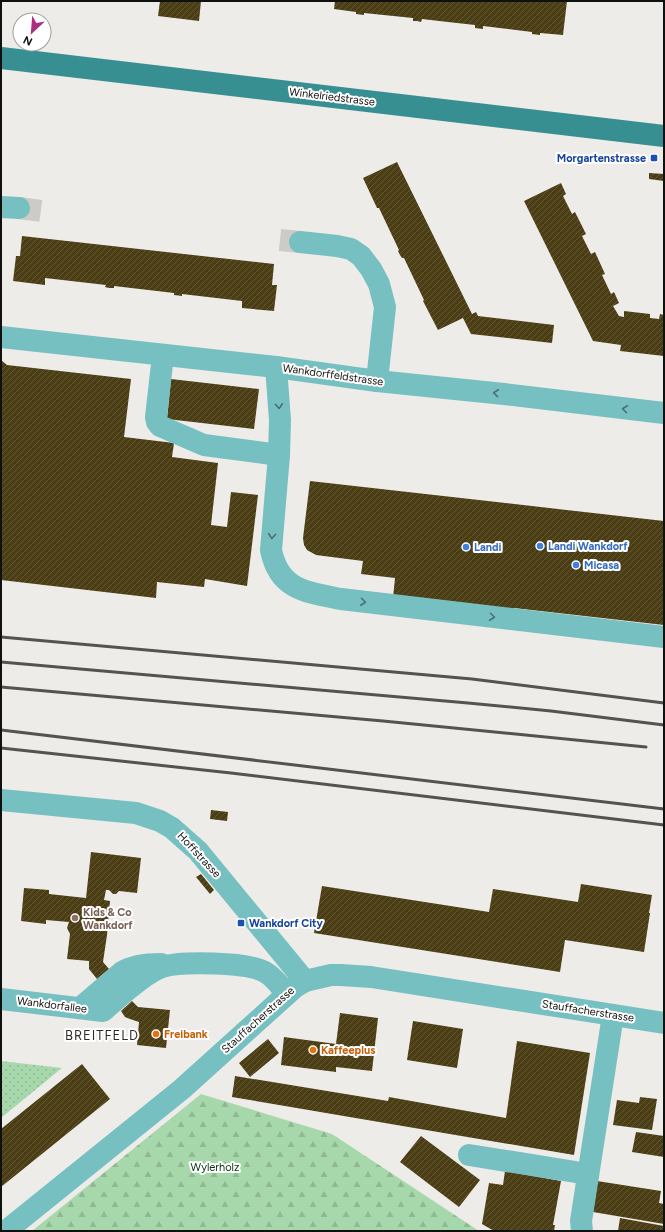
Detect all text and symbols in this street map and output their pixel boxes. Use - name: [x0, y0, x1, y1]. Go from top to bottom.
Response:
- north arrow: [12, 12, 52, 52]
- text: N: [21, 33, 35, 48]
- street label: Winkelriedstrasse: [288, 85, 376, 109]
- place label: Morgartenstrasse: [557, 152, 646, 165]
- marker: Morgartenstrasse: [649, 153, 659, 163]
- street label: Wankdorffeldstrasse: [282, 362, 384, 388]
- one-way arrow: [493, 389, 499, 398]
- one-way arrow: [274, 403, 283, 409]
- one-way arrow: [622, 404, 628, 413]
- one-way arrow: [268, 533, 277, 539]
- place label: Landi Wankdorf: [548, 540, 628, 553]
- place label: Landi: [474, 541, 502, 554]
- marker: Landi Wankdorf: [535, 541, 545, 551]
- marker: Landi: [461, 542, 471, 552]
- place label: Micasa: [584, 559, 619, 572]
- marker: Micasa: [571, 560, 581, 570]
- one-way arrow: [360, 597, 366, 606]
- one-way arrow: [489, 612, 495, 621]
- street label: Hoffstrasse: [175, 829, 223, 881]
- place label: Kids & Co Wankdorf: [83, 906, 133, 932]
- marker: Kids & Co Wankdorf: [70, 913, 80, 923]
- place label: Wankdorf City: [249, 917, 323, 930]
- marker: Wankdorf City: [236, 918, 246, 928]
- street label: Stauffacherstrasse: [219, 984, 297, 1056]
- street label: Wankdorfallee: [16, 994, 88, 1016]
- street label: Stauffacherstrasse: [541, 997, 635, 1025]
- district label: BREITFELD: [65, 1028, 139, 1043]
- place label: Freibank: [164, 1028, 208, 1041]
- marker: Freibank: [151, 1029, 161, 1039]
- place label: Kaffeeplus: [321, 1044, 375, 1057]
- marker: Kaffeeplus: [308, 1045, 318, 1055]
- park label: Wylerholz: [191, 1161, 239, 1174]

